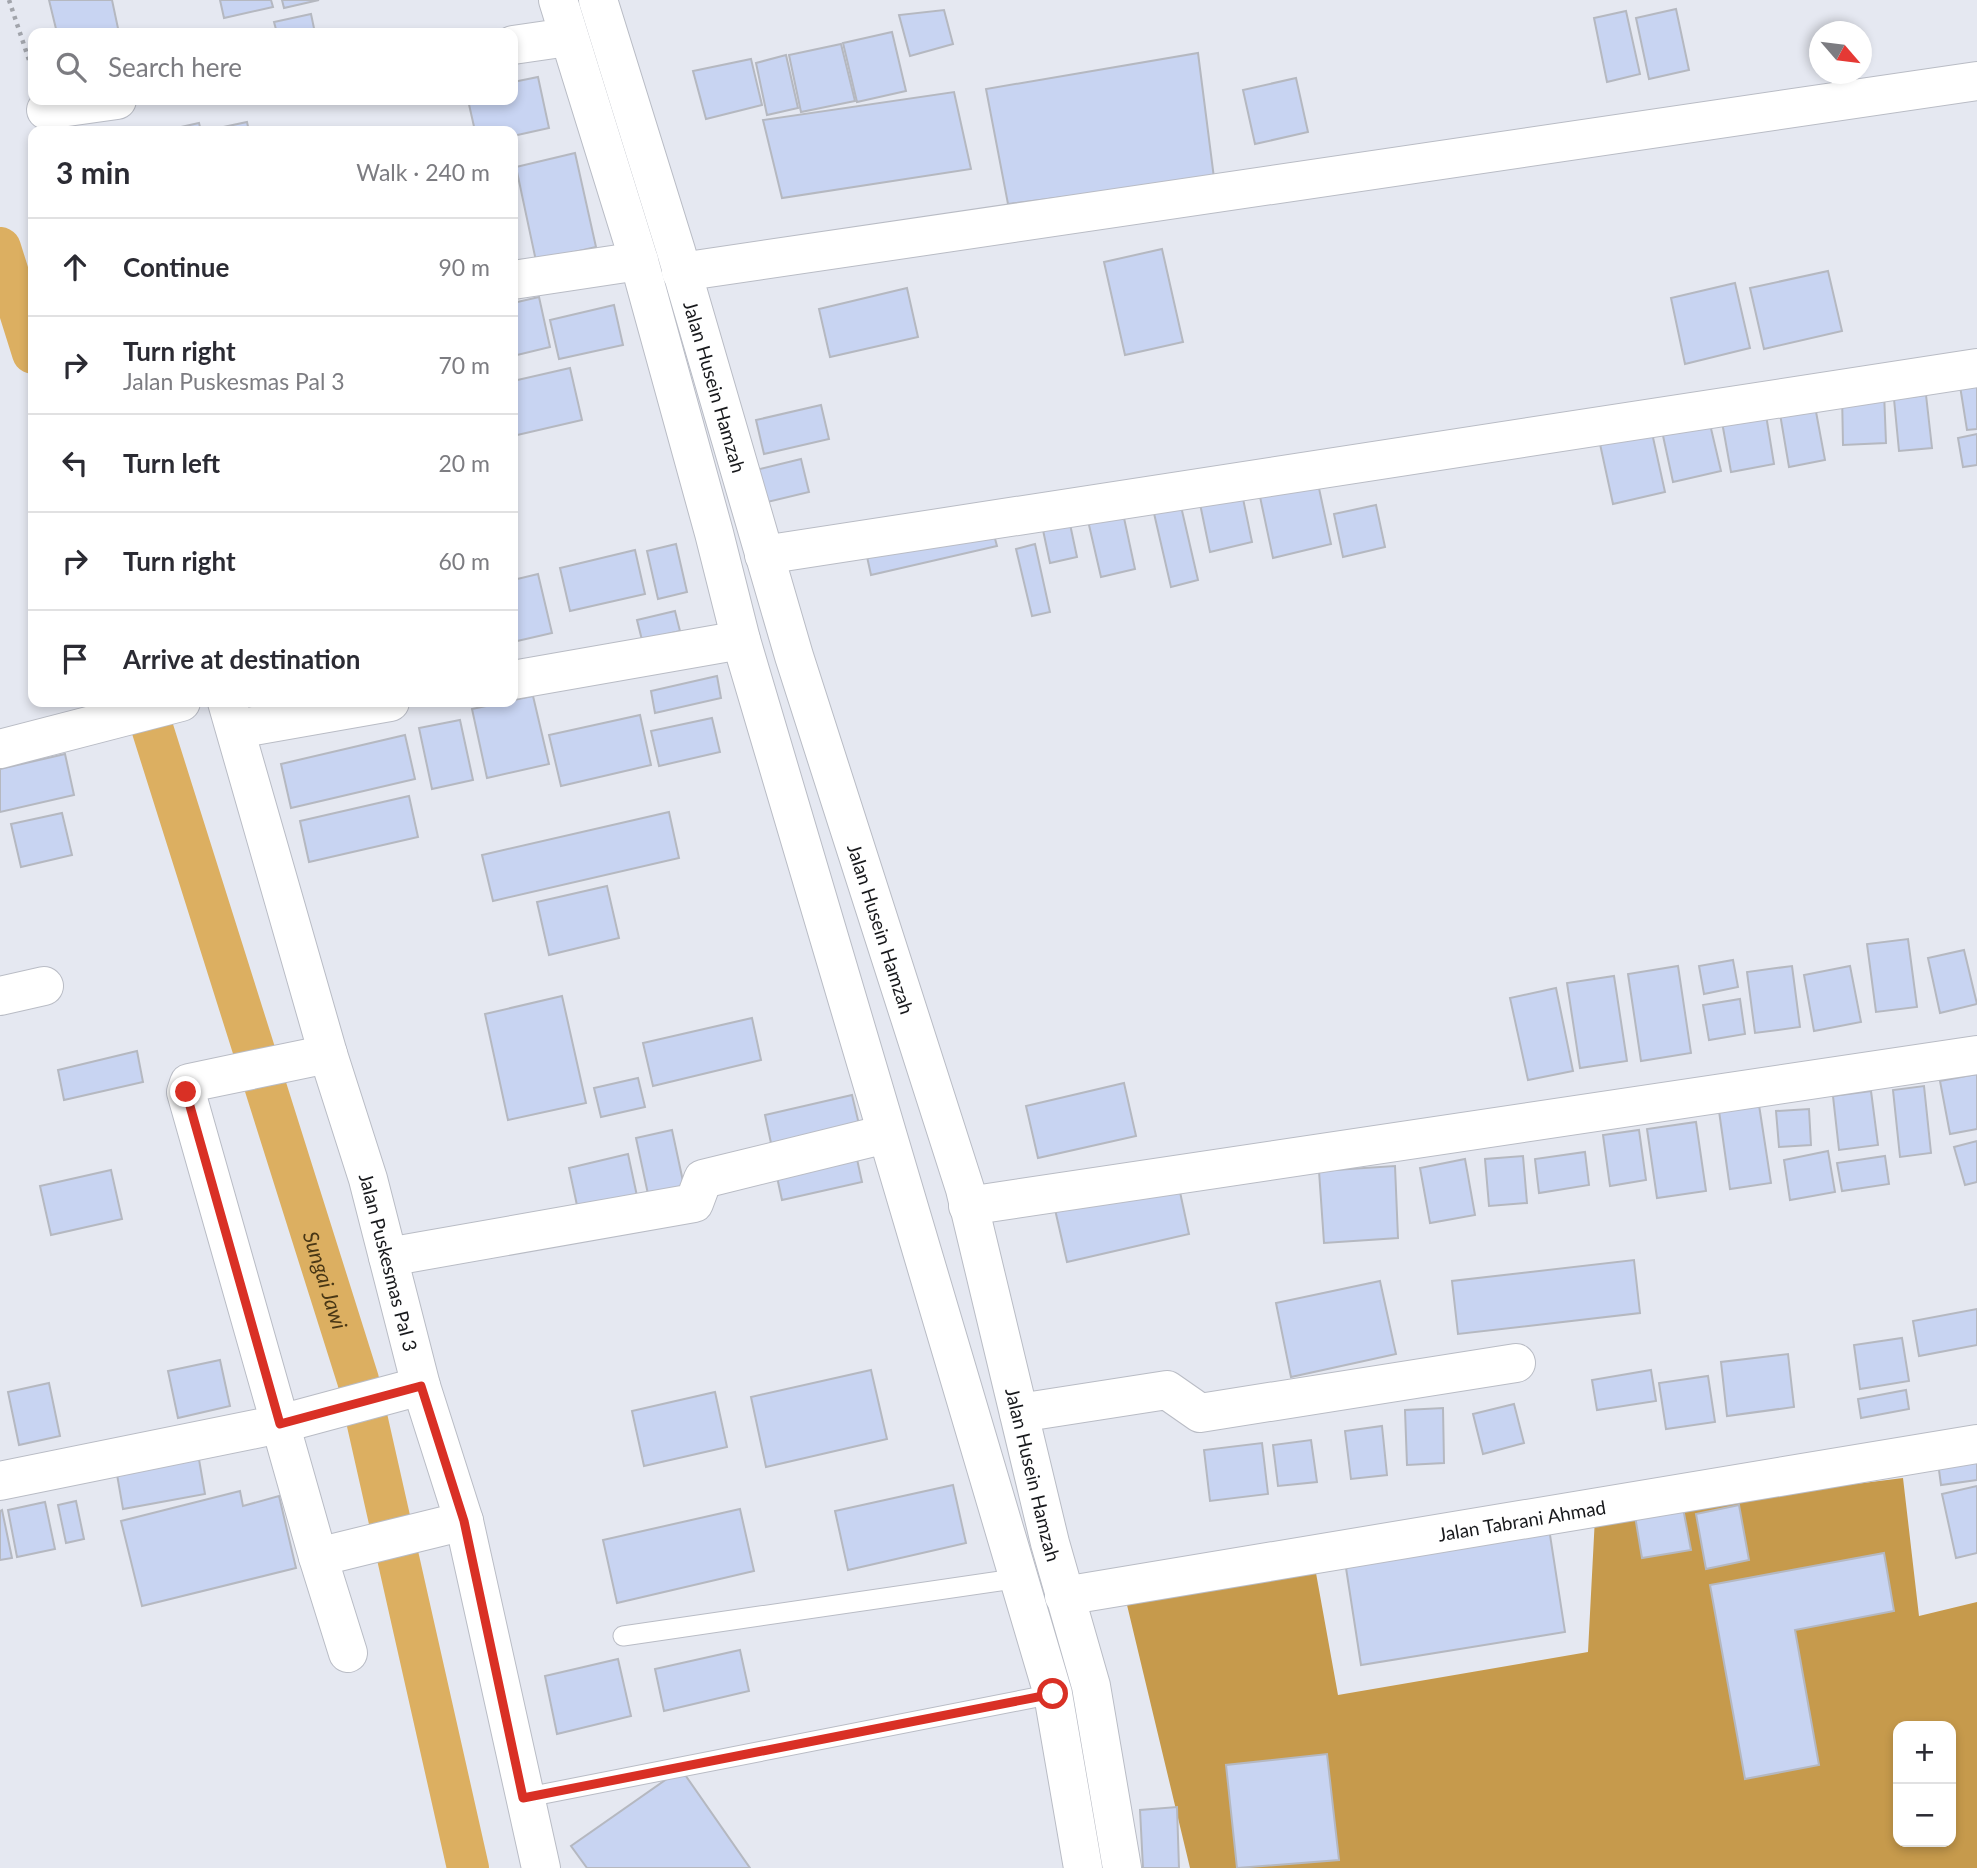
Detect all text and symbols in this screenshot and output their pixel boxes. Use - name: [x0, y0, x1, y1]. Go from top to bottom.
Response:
- north arrow: [1809, 21, 1872, 84]
- search box: [28, 28, 518, 105]
- icon: search: [52, 48, 90, 86]
- text: Search here: [108, 51, 242, 83]
- text: 3 min: [56, 154, 130, 190]
- text: Walk · 240 m: [356, 158, 490, 186]
- icon: ahead: [56, 248, 94, 286]
- text: Continue: [123, 251, 229, 283]
- text: 90 m: [439, 253, 490, 281]
- street label: Jalan Husein Hamzah: [680, 298, 751, 475]
- text: Turn right: [123, 335, 236, 367]
- icon: right: [56, 346, 94, 384]
- text: 70 m: [439, 351, 490, 379]
- text: Jalan Puskesmas Pal 3: [123, 367, 345, 395]
- icon: left: [56, 444, 94, 482]
- text: Turn left: [123, 447, 220, 479]
- text: 20 m: [439, 449, 490, 477]
- icon: right: [56, 542, 94, 580]
- text: Turn right: [123, 545, 236, 577]
- text: 60 m: [439, 547, 490, 575]
- icon: arrive: [56, 640, 94, 678]
- text: Arrive at destination: [123, 643, 360, 675]
- street label: Jalan Husein Hamzah: [843, 840, 920, 1017]
- route end: [170, 1076, 201, 1107]
- street label: Jalan Puskesmas Pal 3: [355, 1170, 423, 1353]
- water label: Sungai Jawi: [299, 1228, 354, 1332]
- street label: Jalan Husein Hamzah: [1002, 1385, 1066, 1564]
- street label: Jalan Tabrani Ahmad: [1436, 1495, 1607, 1545]
- route start: [1037, 1678, 1068, 1709]
- map controls: [1893, 1721, 1956, 1847]
- button: +: [1893, 1721, 1956, 1784]
- button: −: [1893, 1784, 1956, 1847]

